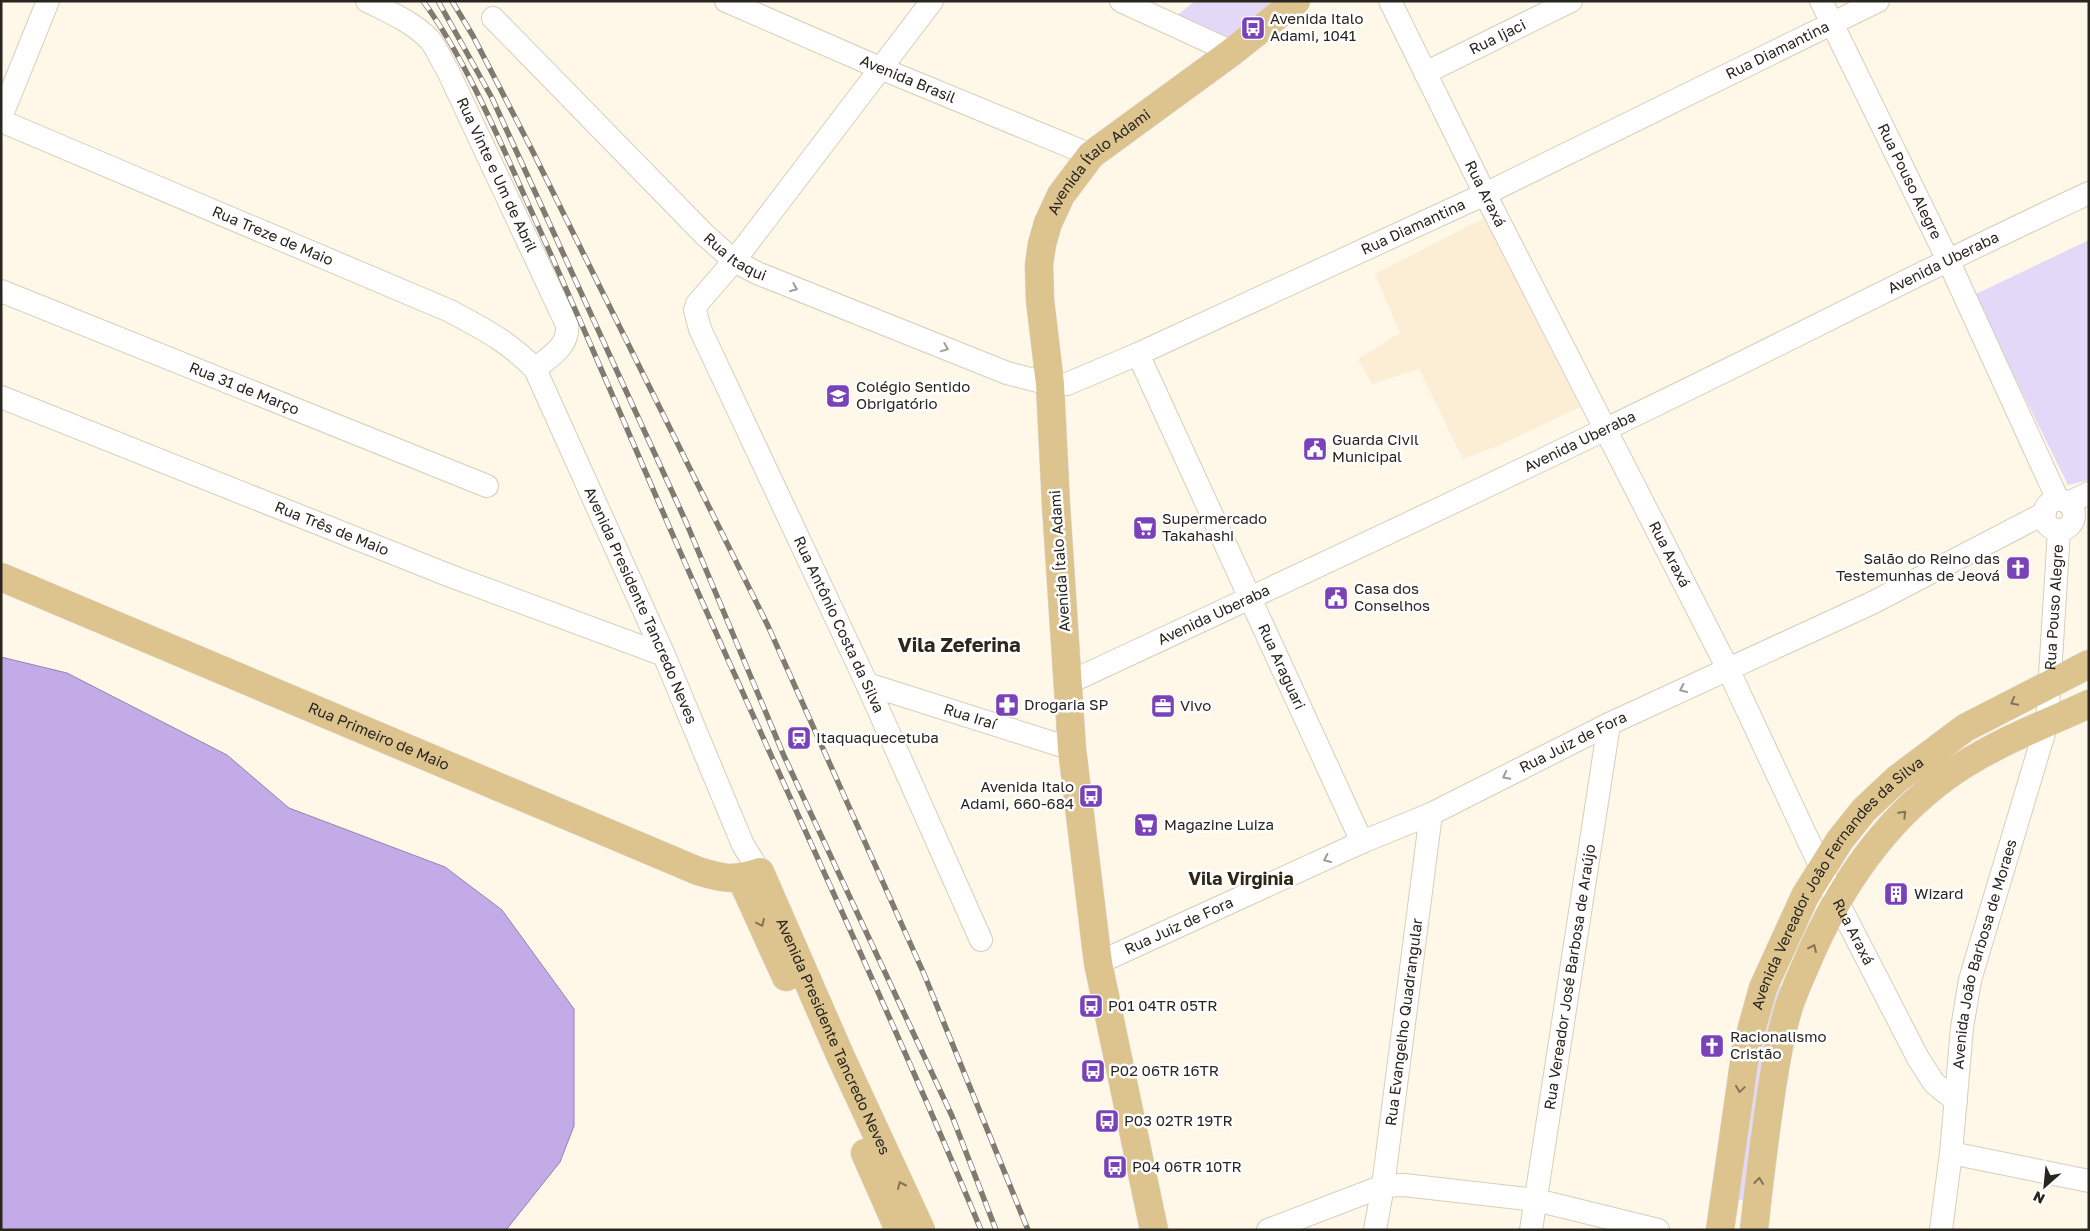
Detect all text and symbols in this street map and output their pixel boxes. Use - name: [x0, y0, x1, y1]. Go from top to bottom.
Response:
- place label: Avenida Italo Adami, 1041: [1270, 9, 1363, 44]
- bus stop icon: Avenida Italo Adami, 1041: [1240, 15, 1266, 41]
- street label: Rua Ijaci: [1466, 15, 1528, 58]
- street label: Rua Diamantina: [1722, 16, 1832, 82]
- street label: Avenida Brasil: [858, 51, 959, 106]
- street label: Rua Vinte e Um de Abril: [454, 94, 542, 255]
- street label: Avenida Ítalo Adami: [1043, 105, 1154, 217]
- street label: Rua Pouso Alegre: [1874, 120, 1946, 242]
- street label: Rua Araxá: [1462, 157, 1510, 230]
- street label: Rua Diamantina: [1358, 194, 1468, 258]
- street label: Rua Treze de Maio: [210, 201, 336, 269]
- street label: Avenida Uberaba: [1884, 227, 2001, 297]
- street label: Rua Itaqui: [701, 228, 769, 284]
- one-way arrow: [789, 281, 798, 292]
- one-way arrow: [940, 342, 949, 352]
- street label: Rua 31 de Março: [187, 357, 302, 418]
- place label: Colégio Sentido Obrigatório: [856, 377, 970, 412]
- school or university icon: Colégio Sentido Obrigatório: [825, 383, 851, 409]
- street label: Avenida Uberaba: [1521, 406, 1638, 475]
- place label: Guarda Civil Municipal: [1332, 430, 1419, 465]
- public building icon: Guarda Civil Municipal: [1302, 436, 1328, 462]
- street label: Avenida Presidente Tancredo Neves: [581, 484, 702, 726]
- street label: Avenida Ítalo Adami: [1045, 490, 1073, 633]
- street label: Rua Três de Maio: [272, 497, 392, 559]
- place label: Supermercado Takahashi: [1162, 509, 1267, 544]
- supermarket icon: Supermercado Takahashi: [1132, 515, 1158, 541]
- street label: Rua Araxá: [1646, 518, 1695, 590]
- street label: Rua Antônio Costa da Silva: [791, 533, 889, 715]
- street label: Rua Pouso Alegre: [2040, 543, 2066, 671]
- place label: Salão do Reino das Testemunhas de Jeová: [1836, 549, 2000, 584]
- church icon: Salão do Reino das Testemunhas de Jeová: [2005, 555, 2031, 581]
- place label: Casa dos Conselhos: [1354, 579, 1430, 614]
- street label: Avenida Uberaba: [1155, 580, 1272, 648]
- public building icon: Casa dos Conselhos: [1323, 585, 1349, 611]
- street label: Rua Araguari: [1255, 621, 1310, 712]
- district label: Vila Zeferina: [897, 632, 1021, 656]
- one-way arrow: [1679, 683, 1688, 694]
- pharmacy icon: Drogaria SP: [994, 692, 1020, 718]
- office icon: Vivo: [1150, 693, 1176, 719]
- place label: Drogaria SP: [1024, 695, 1109, 713]
- place label: Vivo: [1180, 696, 1211, 714]
- one-way arrow: [2010, 696, 2019, 706]
- street label: Rua Primeiro de Maio: [306, 698, 452, 773]
- street label: Rua Iraí: [942, 699, 1000, 733]
- street label: Rua Juiz de Fora: [1516, 707, 1629, 776]
- station icon: Itaquaquecetuba: [786, 725, 812, 751]
- place label: Itaquaquecetuba: [816, 728, 939, 746]
- street label: Avenida Vereador João Fernandes da Silva: [1747, 752, 1927, 1012]
- one-way arrow: [1502, 770, 1511, 780]
- place label: Avenida Italo Adami, 660-684: [960, 777, 1074, 812]
- bus stop icon: Avenida Italo Adami, 660-684: [1078, 783, 1104, 809]
- one-way arrow: [1897, 811, 1906, 820]
- supermarket icon: Magazine Luiza: [1133, 812, 1159, 838]
- place label: Magazine Luiza: [1164, 815, 1274, 833]
- street label: Avenida João Barbosa de Moraes: [1948, 837, 2020, 1070]
- street label: Rua Vereador José Barbosa de Araújo: [1540, 843, 1598, 1111]
- one-way arrow: [1323, 852, 1332, 863]
- district label: Vila Virginia: [1188, 867, 1294, 889]
- building icon: Wizard: [1883, 881, 1909, 907]
- place label: Wizard: [1914, 884, 1963, 902]
- street label: Rua Juiz de Fora: [1121, 892, 1236, 958]
- street label: Rua Araxá: [1830, 895, 1879, 968]
- street label: Avenida Presidente Tancredo Neves: [773, 915, 895, 1157]
- street label: Rua Evangelho Quadrangular: [1381, 917, 1426, 1127]
- one-way arrow: [755, 918, 765, 927]
- one-way arrow: [1807, 944, 1817, 953]
- bus stop icon: P01 04TR 05TR: [1078, 993, 1104, 1019]
- place label: P01 04TR 05TR: [1108, 996, 1217, 1014]
- place label: Racionalismo Cristão: [1730, 1027, 1826, 1062]
- church icon: Racionalismo Cristão: [1699, 1033, 1725, 1059]
- bus stop icon: P02 06TR 16TR: [1080, 1058, 1106, 1084]
- place label: P02 06TR 16TR: [1110, 1061, 1219, 1079]
- one-way arrow: [1736, 1085, 1746, 1093]
- bus stop icon: P03 02TR 19TR: [1094, 1108, 1120, 1134]
- place label: P03 02TR 19TR: [1124, 1111, 1233, 1129]
- bus stop icon: P04 06TR 10TR: [1102, 1154, 1128, 1180]
- place label: P04 06TR 10TR: [1132, 1157, 1242, 1175]
- north arrow: [2020, 1161, 2070, 1211]
- one-way arrow: [1754, 1177, 1765, 1185]
- one-way arrow: [896, 1181, 907, 1190]
- text: N: [2030, 1188, 2047, 1208]

